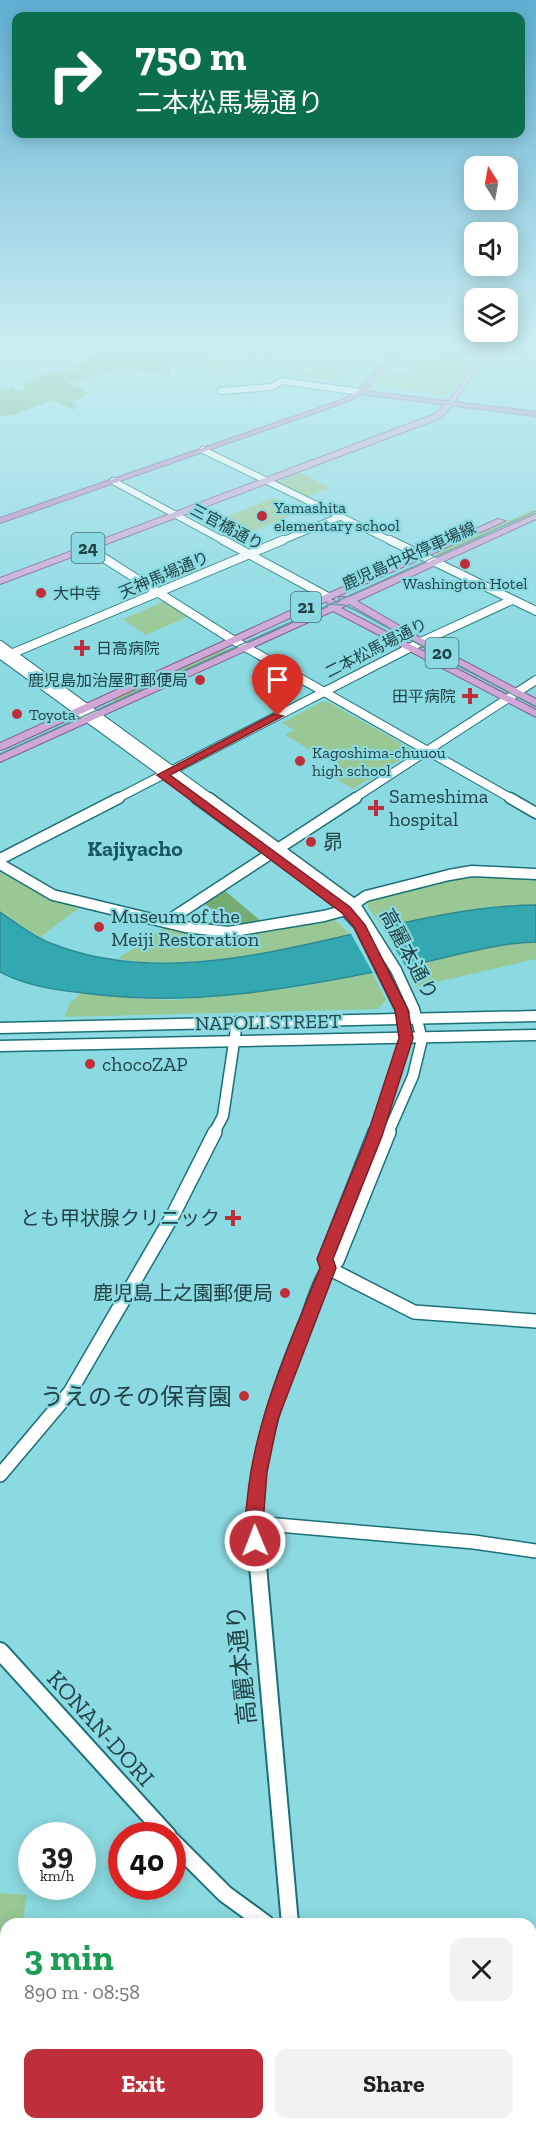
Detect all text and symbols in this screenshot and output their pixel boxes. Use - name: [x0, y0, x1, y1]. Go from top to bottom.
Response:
- text: 750 m: [135, 30, 247, 81]
- icon: right: [36, 36, 114, 114]
- text: 二本松馬場通り: [135, 87, 324, 119]
- north arrow: [464, 156, 518, 210]
- map controls: [464, 156, 518, 342]
- button: sound: [464, 222, 518, 276]
- button: layers: [464, 288, 518, 342]
- place label: Yamashita elementary school: [273, 498, 400, 535]
- street label: 三官橋通り: [187, 500, 267, 554]
- marker: Yamashita elementary school: [255, 509, 269, 523]
- street label: 鹿児島中央停車場線: [339, 518, 479, 594]
- road number: 24: [72, 533, 104, 563]
- street label: 天神馬場通り: [116, 547, 212, 603]
- marker: Washington Hotel: [458, 557, 472, 571]
- place label: Washington Hotel: [403, 574, 527, 593]
- place label: 大中寺: [53, 584, 101, 603]
- marker: 大中寺: [34, 586, 48, 600]
- road number: 21: [291, 592, 321, 622]
- street label: 二本松馬場通り: [322, 614, 430, 682]
- road number: 20: [426, 638, 458, 668]
- marker: 日高病院: [73, 639, 91, 657]
- place label: 日高病院: [96, 639, 160, 658]
- pin: [252, 654, 303, 716]
- icon: arrive: [261, 663, 294, 696]
- place label: 鹿児島加治屋町郵便局: [28, 671, 188, 690]
- marker: 鹿児島加治屋町郵便局: [193, 673, 207, 687]
- place label: 田平病院: [392, 687, 456, 706]
- marker: 田平病院: [461, 687, 479, 705]
- place label: Toyota: [29, 705, 76, 724]
- marker: Toyota: [10, 707, 24, 721]
- place label: Kagoshima-chuuou high school: [312, 743, 446, 780]
- marker: Kagoshima-chuuou high school: [293, 754, 307, 768]
- place label: Sameshima hospital: [389, 784, 489, 831]
- marker: Sameshima hospital: [367, 799, 385, 817]
- place label: 昴: [323, 830, 343, 854]
- district label: Kajiyacho: [87, 835, 183, 862]
- marker: 昴: [304, 835, 318, 849]
- place label: Museum of the Meiji Restoration: [111, 904, 260, 951]
- street label: 高麗本通り: [375, 904, 443, 1004]
- marker: Museum of the Meiji Restoration: [92, 920, 106, 934]
- street label: NAPOLI STREET: [195, 1009, 341, 1035]
- place label: chocoZAP: [102, 1052, 188, 1076]
- marker: chocoZAP: [83, 1057, 97, 1071]
- place label: とも甲状腺クリニック: [20, 1206, 220, 1230]
- marker: とも甲状腺クリニック: [224, 1209, 242, 1227]
- place label: 鹿児島上之園郵便局: [93, 1281, 273, 1305]
- marker: 鹿児島上之園郵便局: [278, 1286, 292, 1300]
- place label: うえのその保育園: [40, 1382, 232, 1411]
- marker: うえのその保育園: [237, 1389, 251, 1403]
- position arrow: [223, 1509, 287, 1573]
- street label: 高麗本通り: [220, 1604, 262, 1726]
- street label: KONAN-DORI: [41, 1664, 161, 1792]
- speed limit sign: 40: [108, 1822, 186, 1900]
- text: 39: [41, 1836, 73, 1872]
- text: km/h: [40, 1867, 74, 1885]
- text: 3 min: [24, 1936, 114, 1979]
- button: close: [450, 1938, 513, 2001]
- text: 890 m · 08:58: [24, 1980, 140, 2004]
- button: Exit: [24, 2049, 263, 2118]
- button: Share: [275, 2049, 513, 2118]

